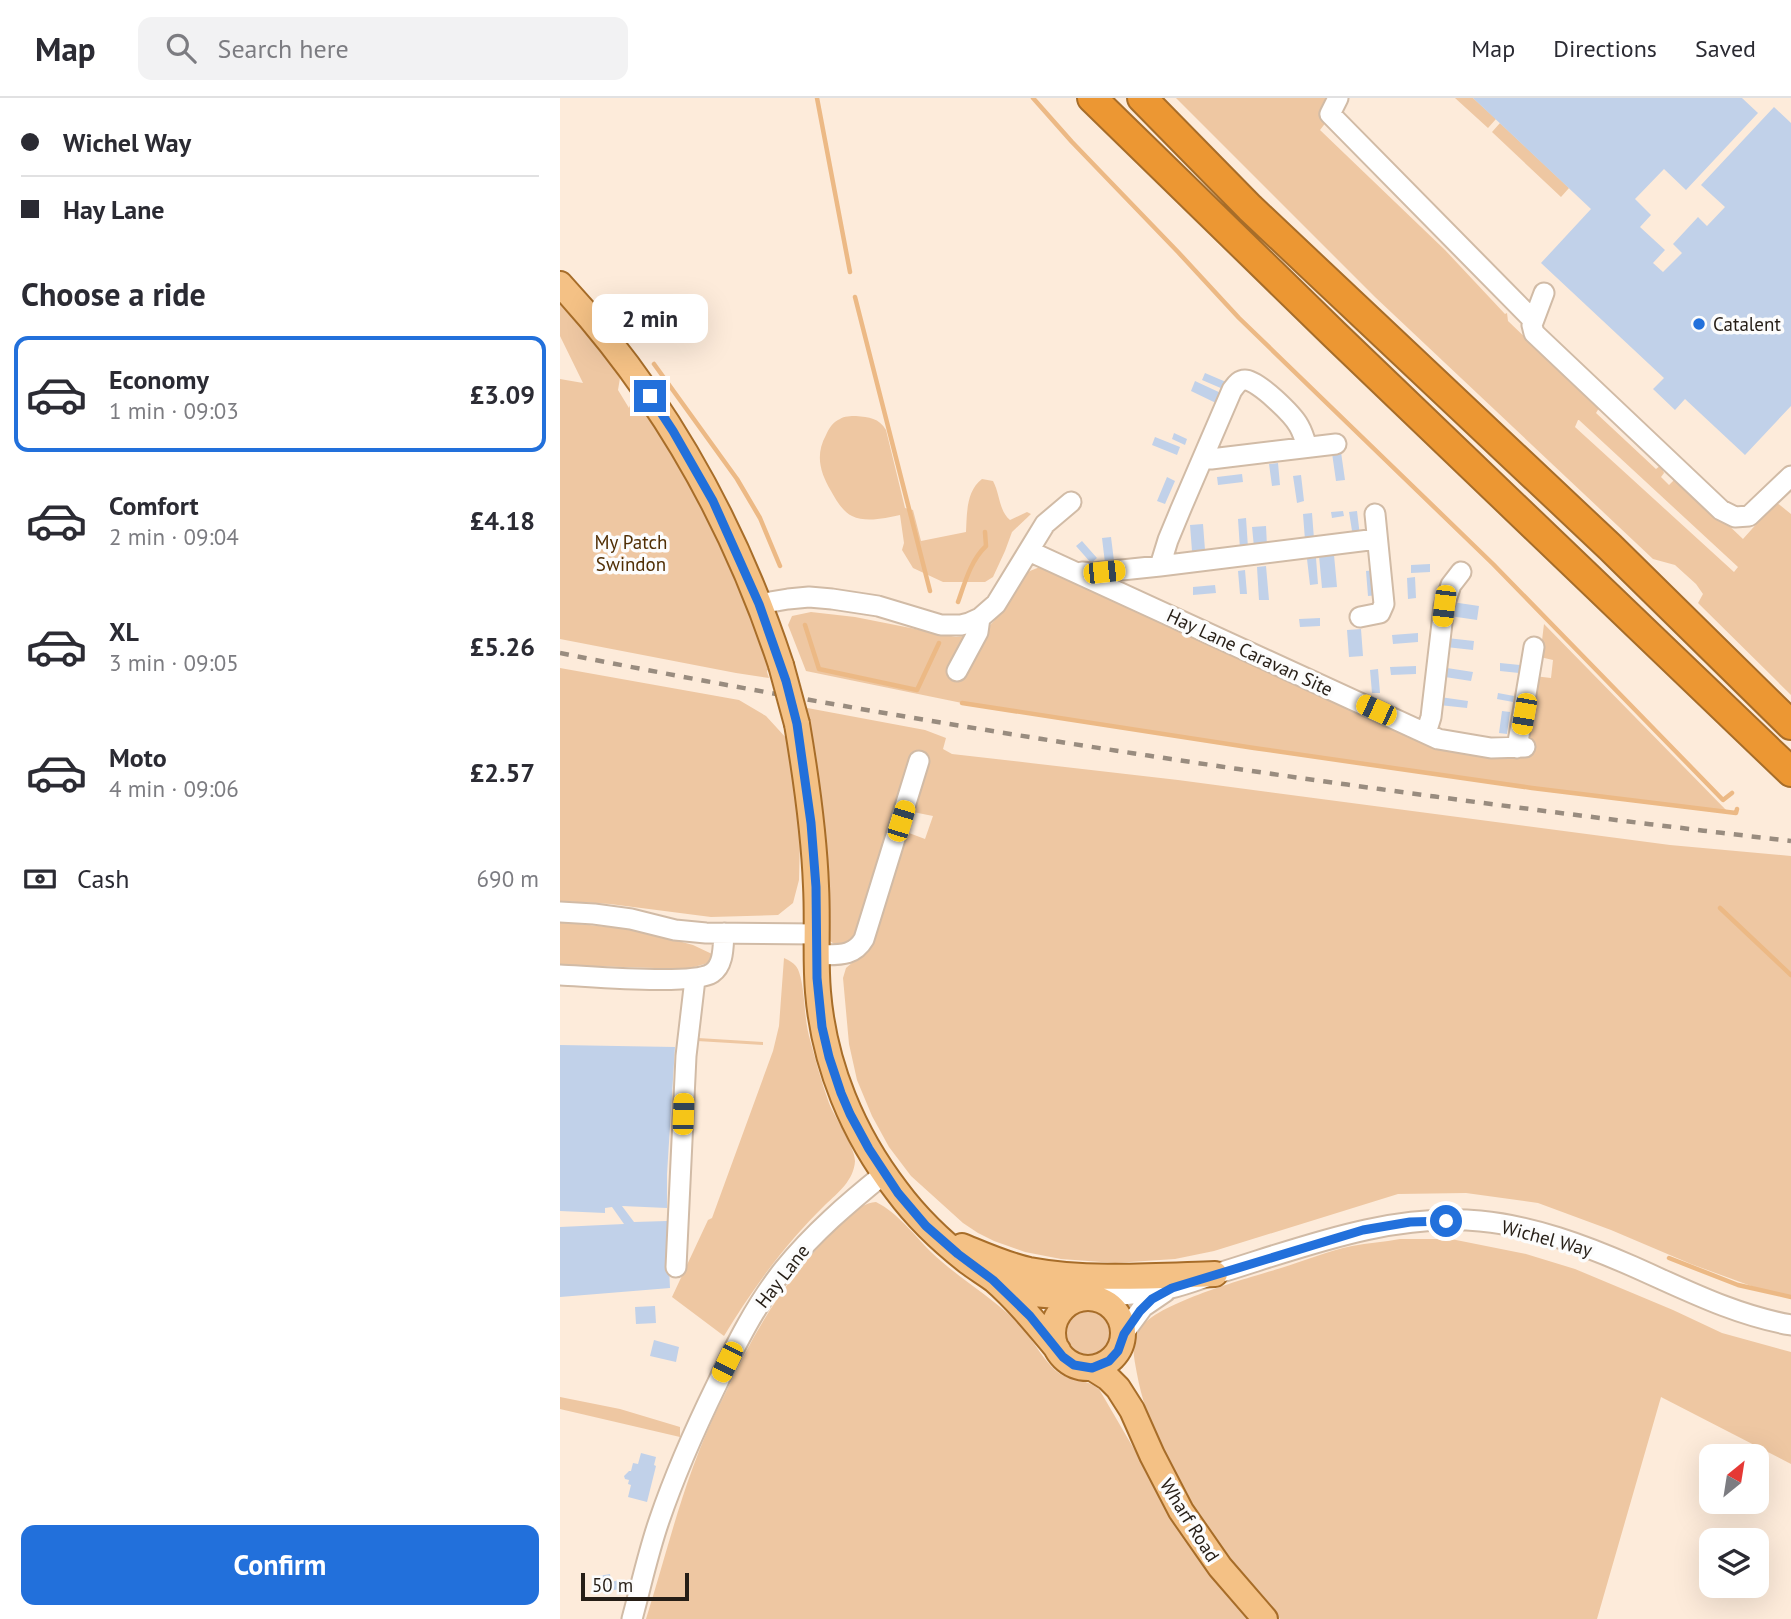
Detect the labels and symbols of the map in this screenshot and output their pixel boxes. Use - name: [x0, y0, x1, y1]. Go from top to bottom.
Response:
- callout: 2 min: [592, 294, 708, 344]
- place label: Catalent: [1713, 312, 1781, 336]
- marker: Catalent: [1691, 316, 1707, 332]
- route end: [634, 380, 666, 412]
- park label: My Patch Swindon: [595, 530, 667, 576]
- car: [1083, 559, 1126, 585]
- car: [1432, 584, 1457, 628]
- street label: Hay Lane Caravan Site: [1163, 603, 1337, 701]
- car: [1511, 691, 1538, 737]
- car: [1353, 692, 1400, 728]
- car: [885, 798, 918, 844]
- car: [672, 1093, 695, 1135]
- route start: [1430, 1205, 1462, 1237]
- street label: Wichel Way: [1499, 1214, 1595, 1262]
- street label: Hay Lane: [750, 1239, 814, 1313]
- car: [709, 1339, 746, 1385]
- north arrow: [1699, 1444, 1769, 1514]
- street label: Wharf Road: [1155, 1474, 1225, 1566]
- scale bar: [581, 1570, 690, 1602]

